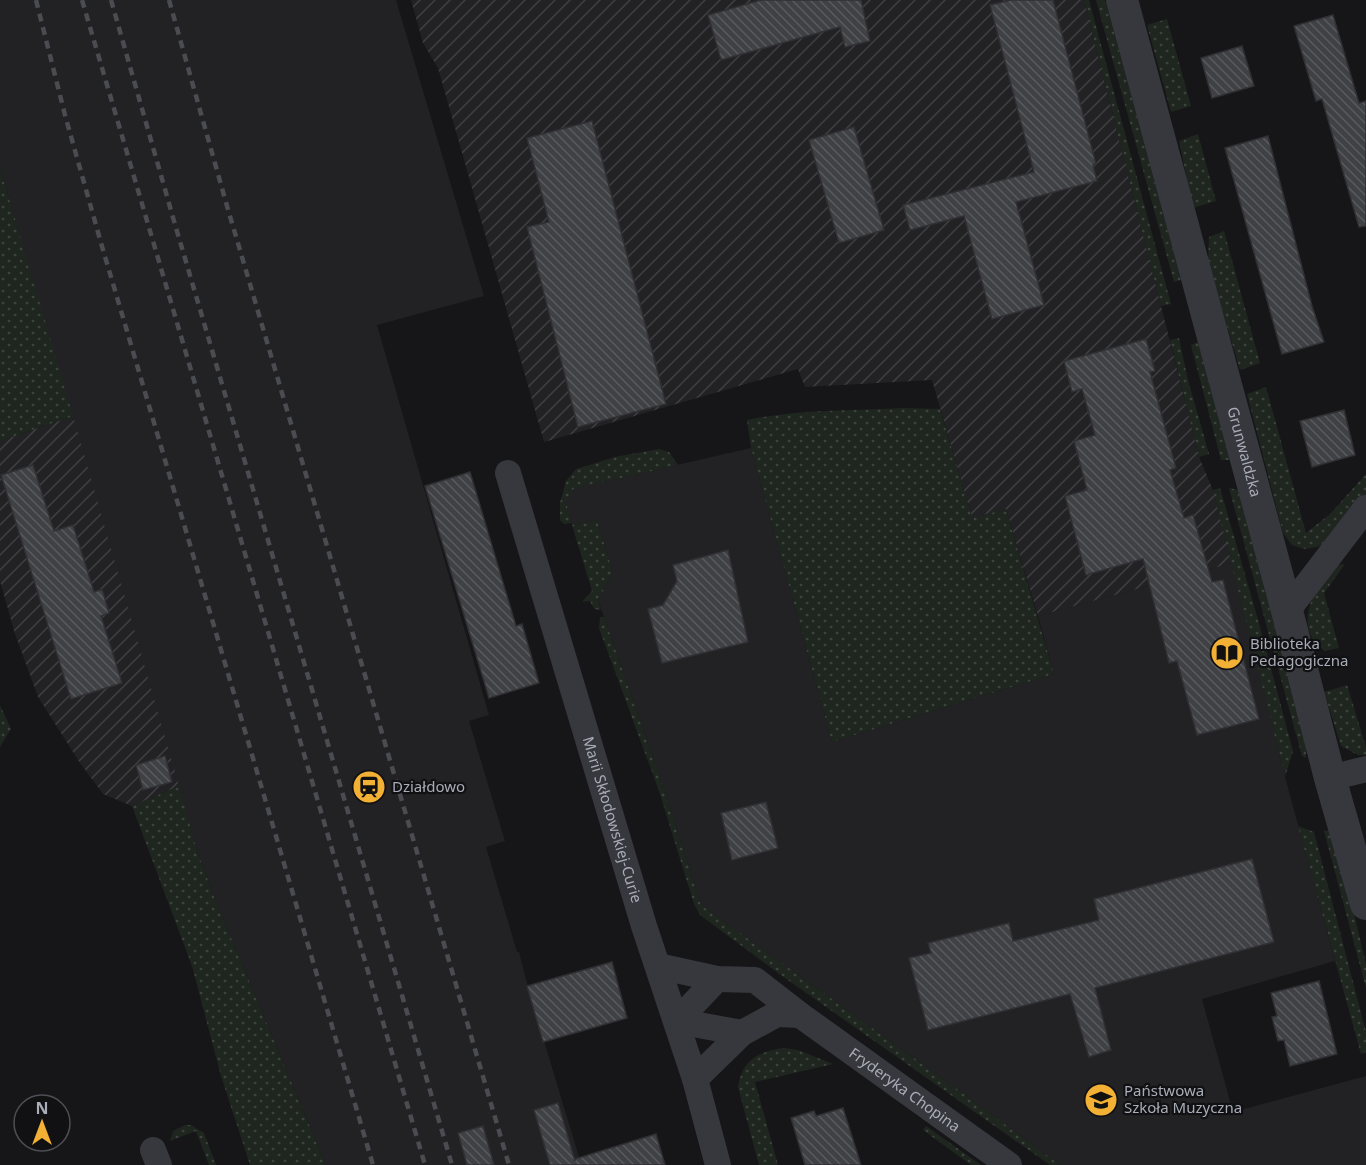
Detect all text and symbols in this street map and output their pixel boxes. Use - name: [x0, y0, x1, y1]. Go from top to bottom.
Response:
- street label: Grunwaldzka: [1223, 404, 1267, 499]
- place label: Biblioteka Pedagogiczna: [1250, 633, 1349, 670]
- library icon: Biblioteka Pedagogiczna: [1209, 635, 1245, 671]
- street label: Marii Skłodowskiej-Curie: [579, 734, 647, 905]
- station icon: Działdowo: [351, 769, 387, 805]
- place label: Działdowo: [392, 776, 465, 796]
- street label: Fryderyka Chopina: [845, 1042, 965, 1136]
- place label: Państwowa Szkoła Muzyczna: [1124, 1080, 1242, 1117]
- school or university icon: Państwowa Szkoła Muzyczna: [1083, 1082, 1119, 1118]
- north arrow: [12, 1093, 72, 1153]
- text: N: [35, 1097, 49, 1119]

